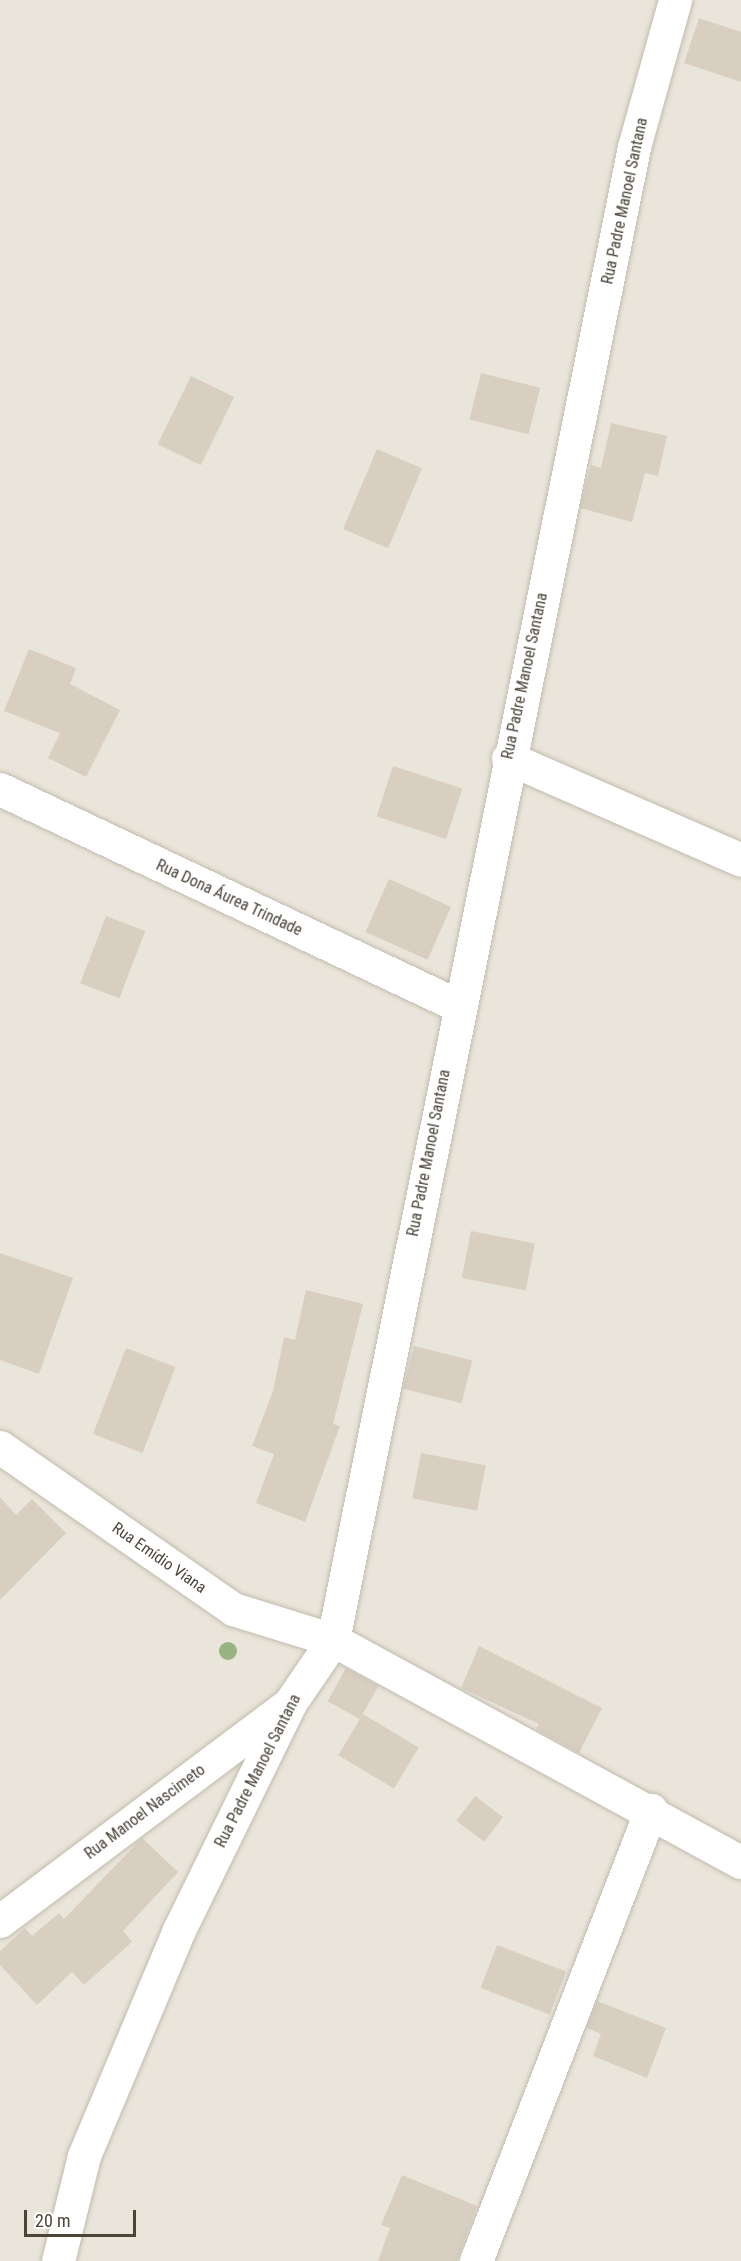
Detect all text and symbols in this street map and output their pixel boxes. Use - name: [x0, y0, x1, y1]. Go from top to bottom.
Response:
- street label: Rua Padre Manoel Santana: [598, 116, 652, 286]
- street label: Rua Padre Manoel Santana: [498, 591, 552, 761]
- street label: Rua Dona Áurea Trindade: [153, 856, 305, 940]
- street label: Rua Padre Manoel Santana: [403, 1068, 455, 1238]
- street label: Rua Emídio Viana: [108, 1518, 210, 1598]
- street label: Rua Padre Manoel Santana: [211, 1691, 305, 1851]
- street label: Rua Manoel Nascimeto: [81, 1760, 209, 1864]
- scale bar: [27, 2198, 140, 2236]
- text: 20 m: [35, 2210, 70, 2231]

